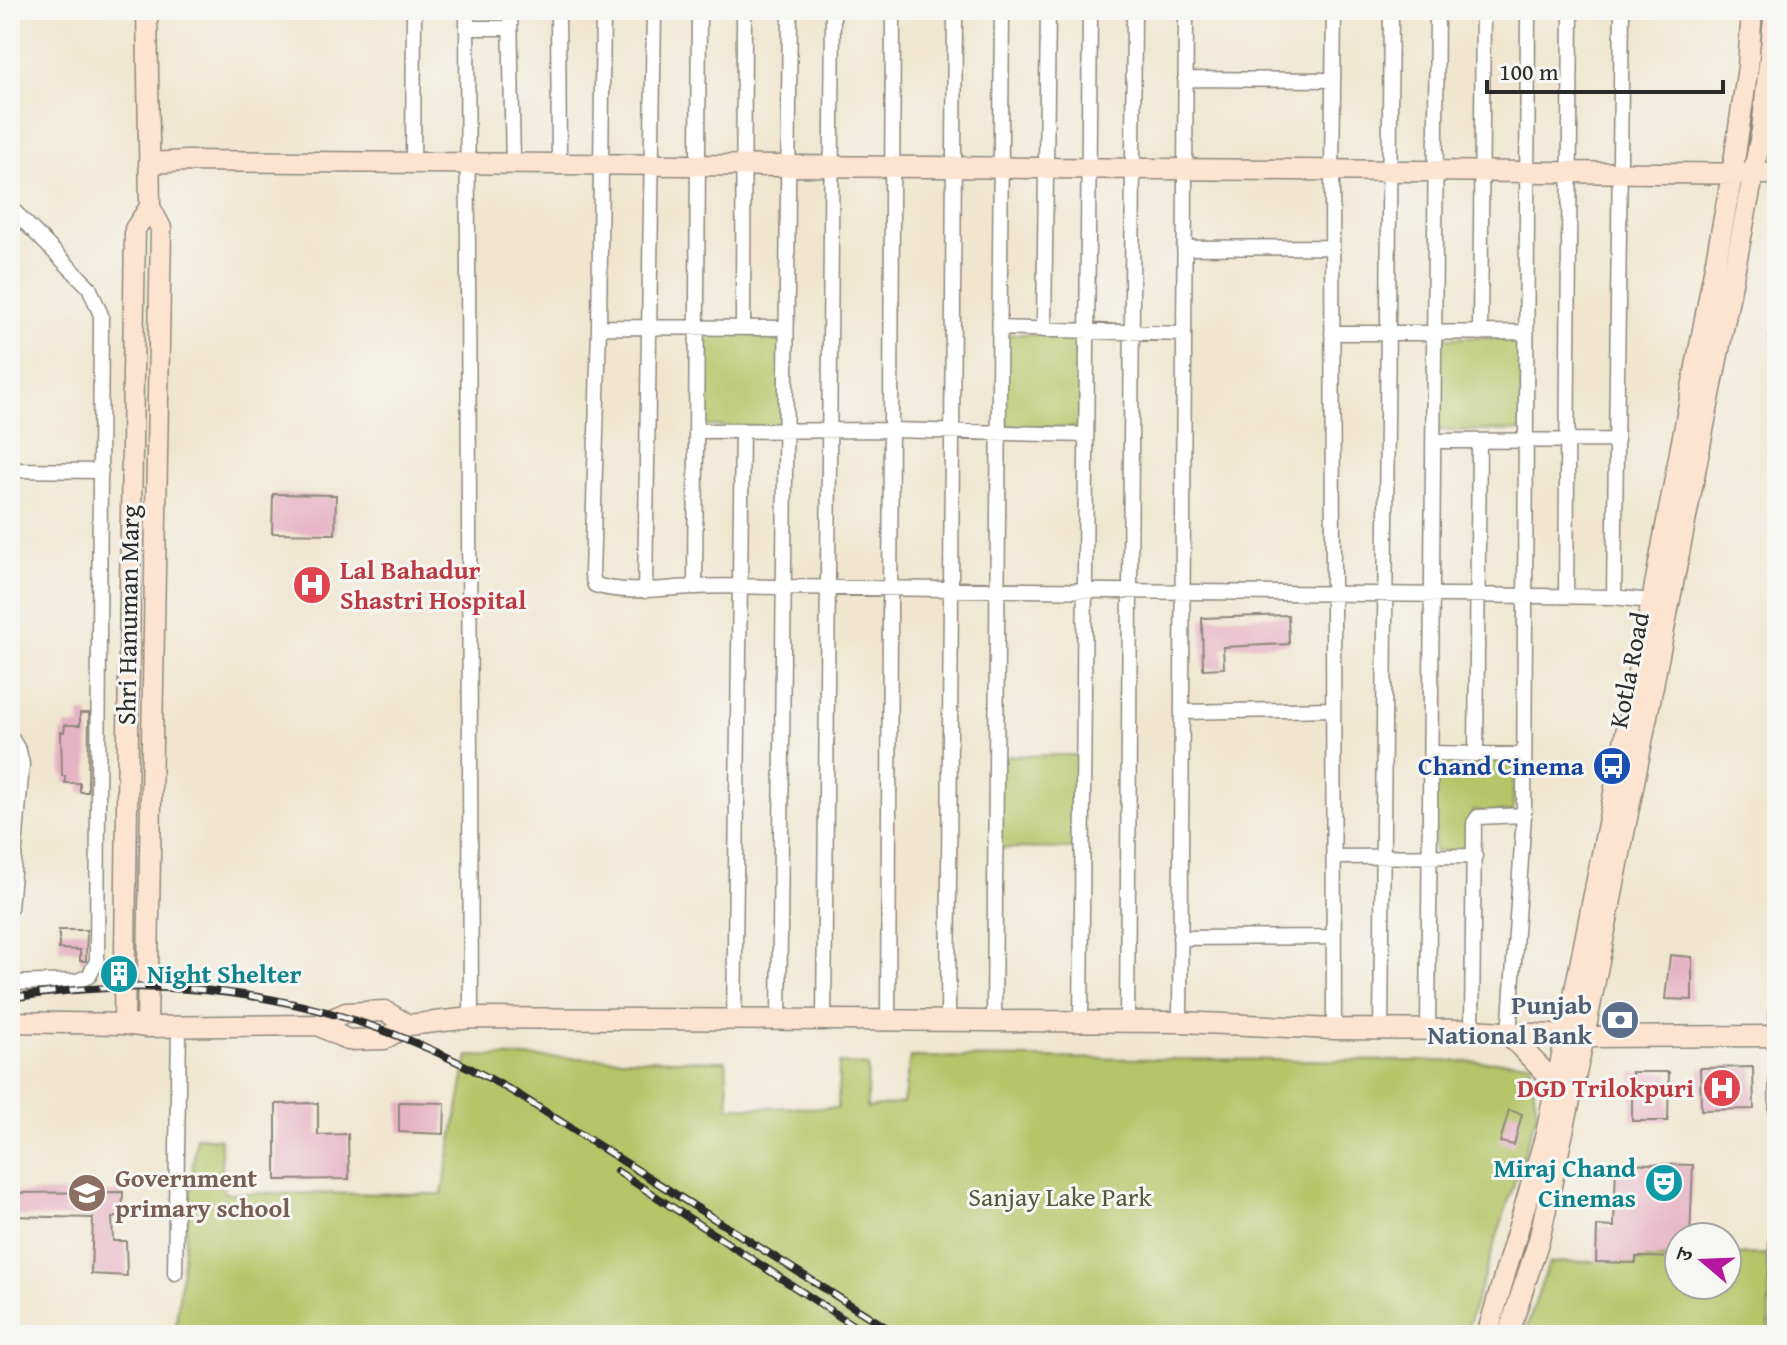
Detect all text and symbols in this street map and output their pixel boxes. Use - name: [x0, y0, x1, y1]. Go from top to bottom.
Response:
- scale bar: [1487, 44, 1723, 94]
- text: 100 m: [1499, 54, 1559, 89]
- street label: Shri Hanuman Marg: [106, 504, 149, 725]
- place label: Lal Bahadur Shastri Hospital: [340, 550, 526, 619]
- hospital icon: Lal Bahadur Shastri Hospital: [291, 564, 333, 606]
- street label: Kotla Road: [1598, 608, 1659, 731]
- bus stop icon: Chand Cinema: [1591, 745, 1633, 787]
- place label: Chand Cinema: [1418, 746, 1585, 785]
- building icon: Night Shelter: [98, 953, 140, 995]
- place label: Night Shelter: [147, 954, 302, 993]
- place label: Punjab National Bank: [1428, 985, 1592, 1054]
- bank icon: Punjab National Bank: [1599, 999, 1641, 1041]
- hospital icon: DGD Trilokpuri: [1701, 1067, 1743, 1109]
- place label: DGD Trilokpuri: [1517, 1068, 1694, 1107]
- place label: Miraj Chand Cinemas: [1493, 1148, 1636, 1217]
- place label: Government primary school: [115, 1158, 290, 1227]
- theatre icon: Miraj Chand Cinemas: [1643, 1162, 1685, 1204]
- school or university icon: Government primary school: [66, 1172, 108, 1214]
- park label: Sanjay Lake Park: [968, 1177, 1152, 1216]
- north arrow: [1663, 1221, 1743, 1301]
- text: उ: [1666, 1242, 1702, 1267]

